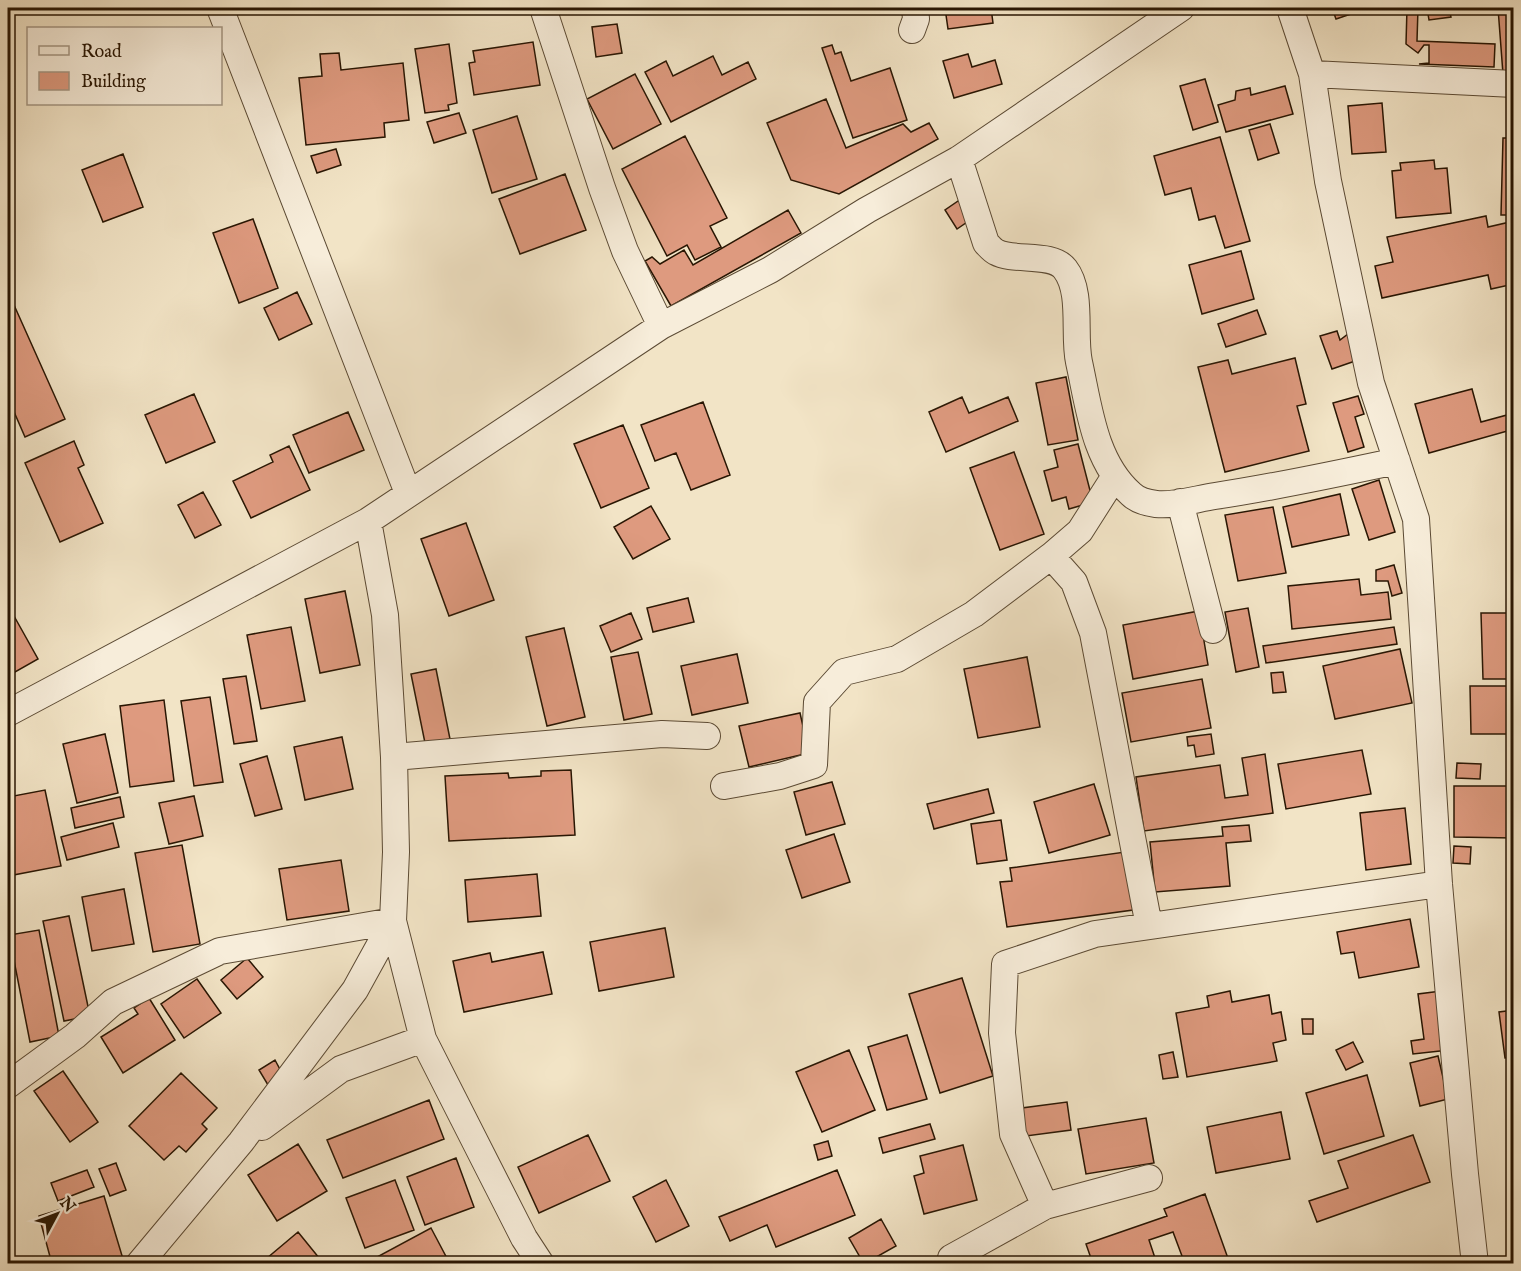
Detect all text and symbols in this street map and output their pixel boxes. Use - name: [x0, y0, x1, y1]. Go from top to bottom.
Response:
- legend: [27, 27, 222, 105]
- text: Road: [81, 41, 122, 64]
- text: Building: [81, 71, 146, 94]
- north arrow: [27, 1184, 87, 1244]
- text: N: [54, 1193, 79, 1217]

